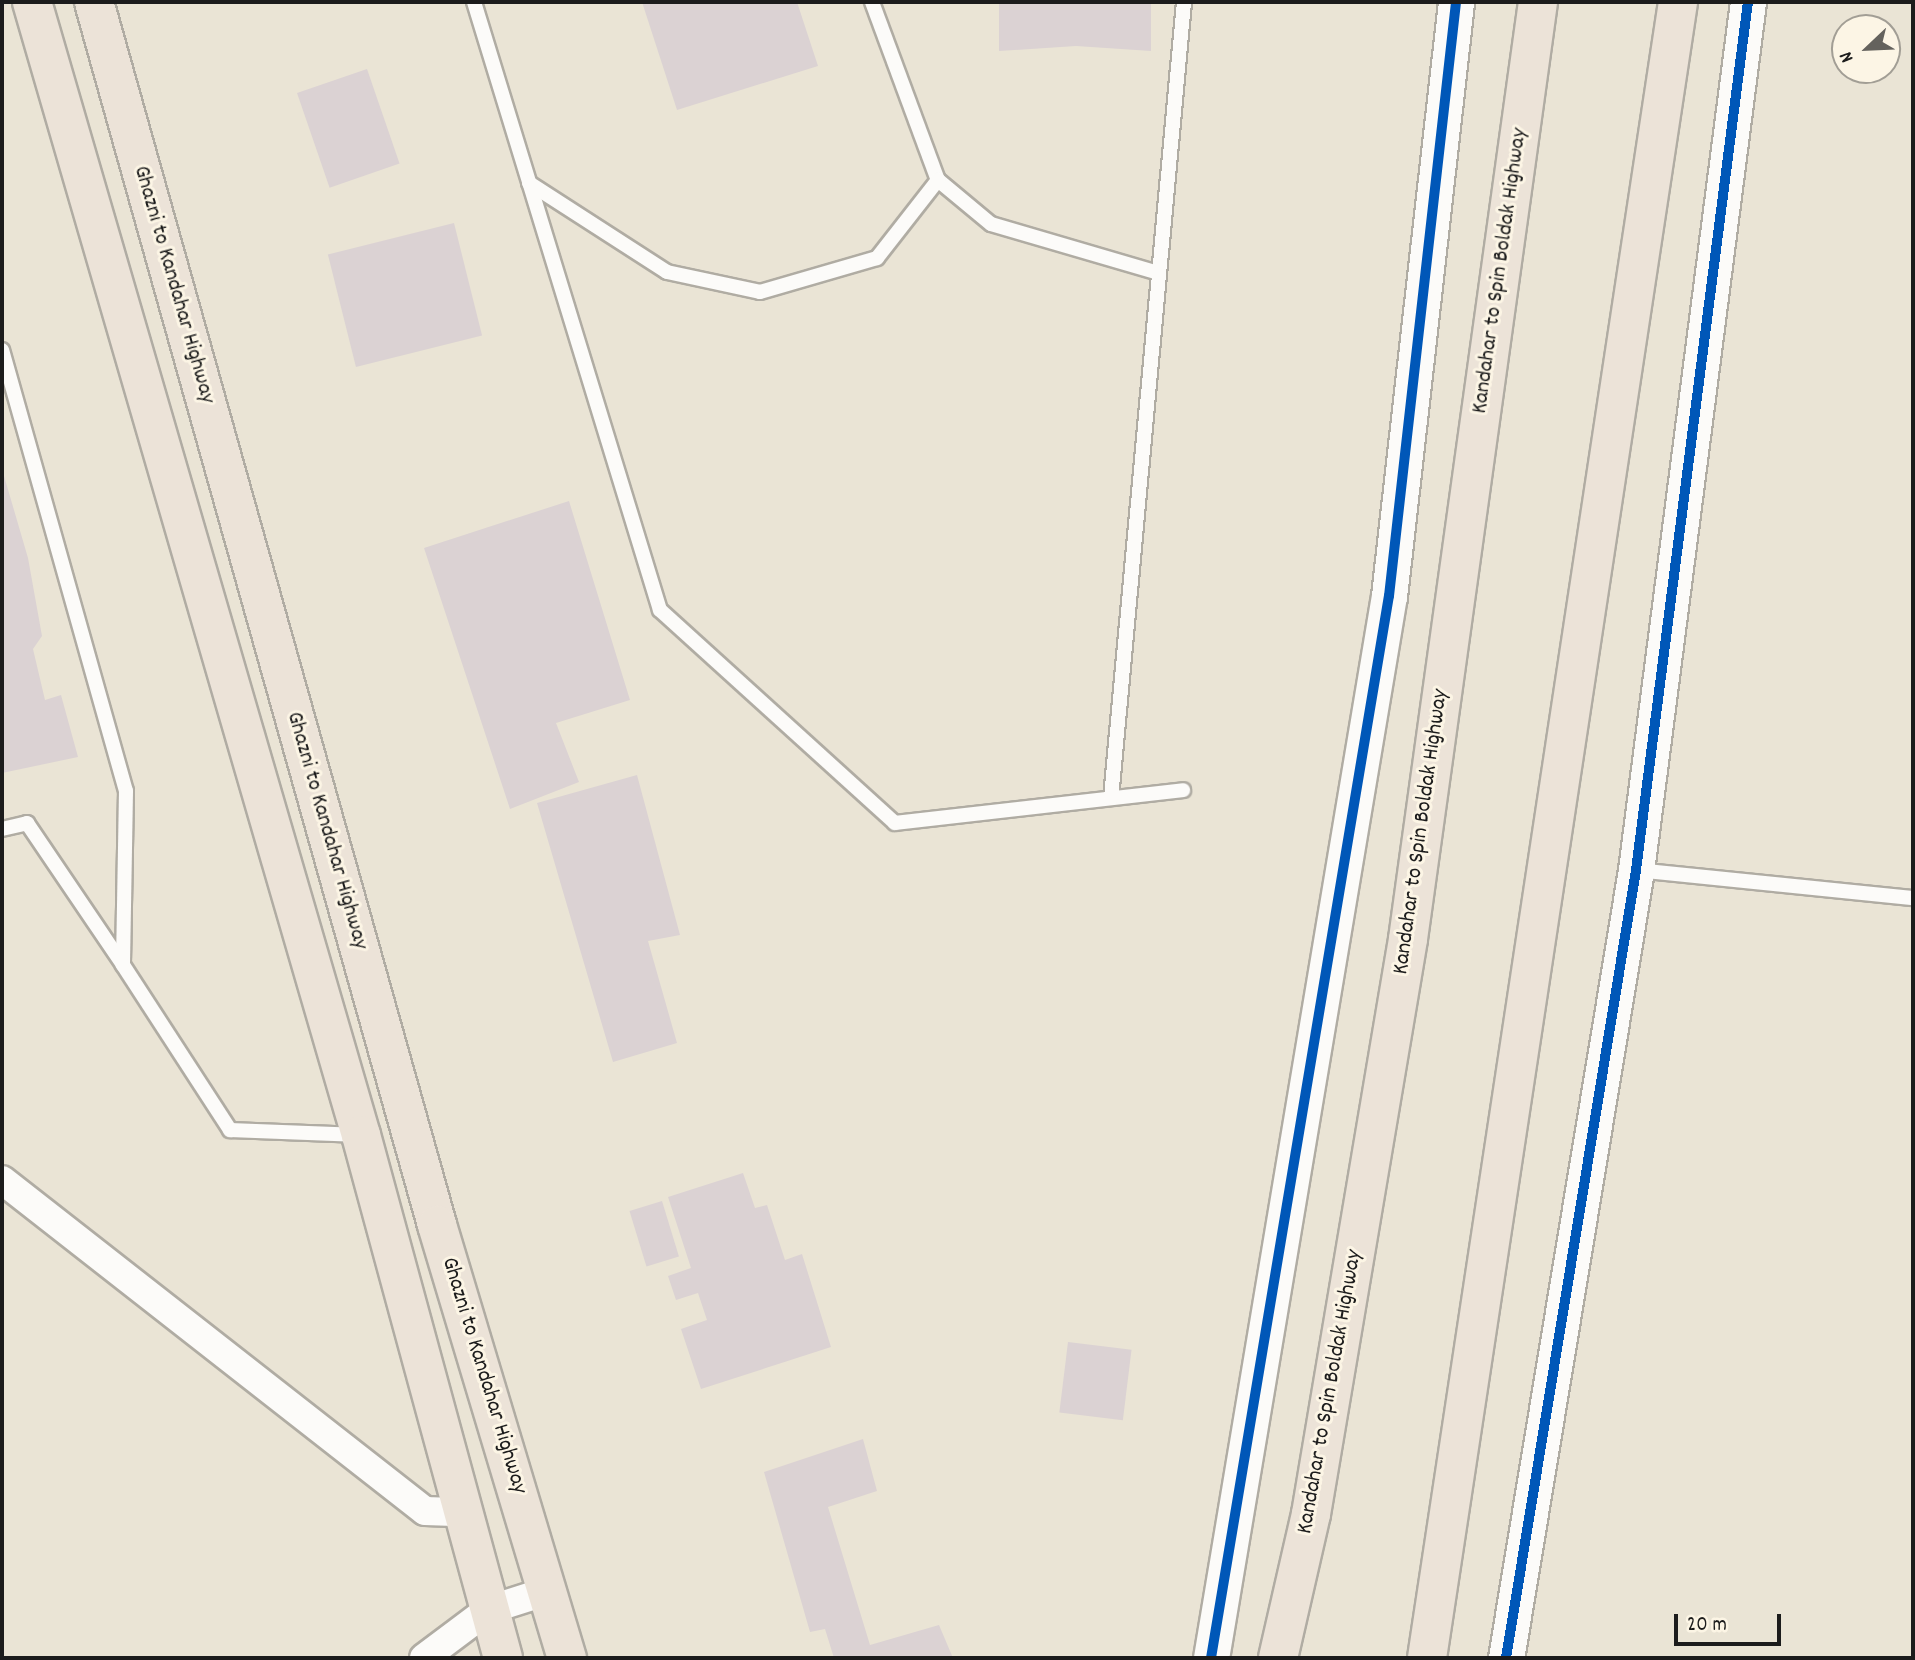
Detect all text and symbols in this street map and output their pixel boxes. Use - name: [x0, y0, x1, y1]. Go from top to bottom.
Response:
- north arrow: [1831, 14, 1901, 84]
- text: N: [1834, 47, 1862, 66]
- street label: Kandahar to Spin Boldak Highway: [1467, 127, 1535, 415]
- street label: Ghazni to Kandahar Highway: [126, 163, 220, 407]
- street label: Kandahar to Spin Boldak Highway: [1388, 688, 1456, 976]
- street label: Ghazni to Kandahar Highway: [279, 709, 373, 953]
- street label: Kandahar to Spin Boldak Highway: [1292, 1248, 1370, 1536]
- street label: Ghazni to Kandahar Highway: [434, 1254, 532, 1498]
- scale bar: [1677, 1600, 1784, 1644]
- text: 20 m: [1687, 1611, 1727, 1641]

